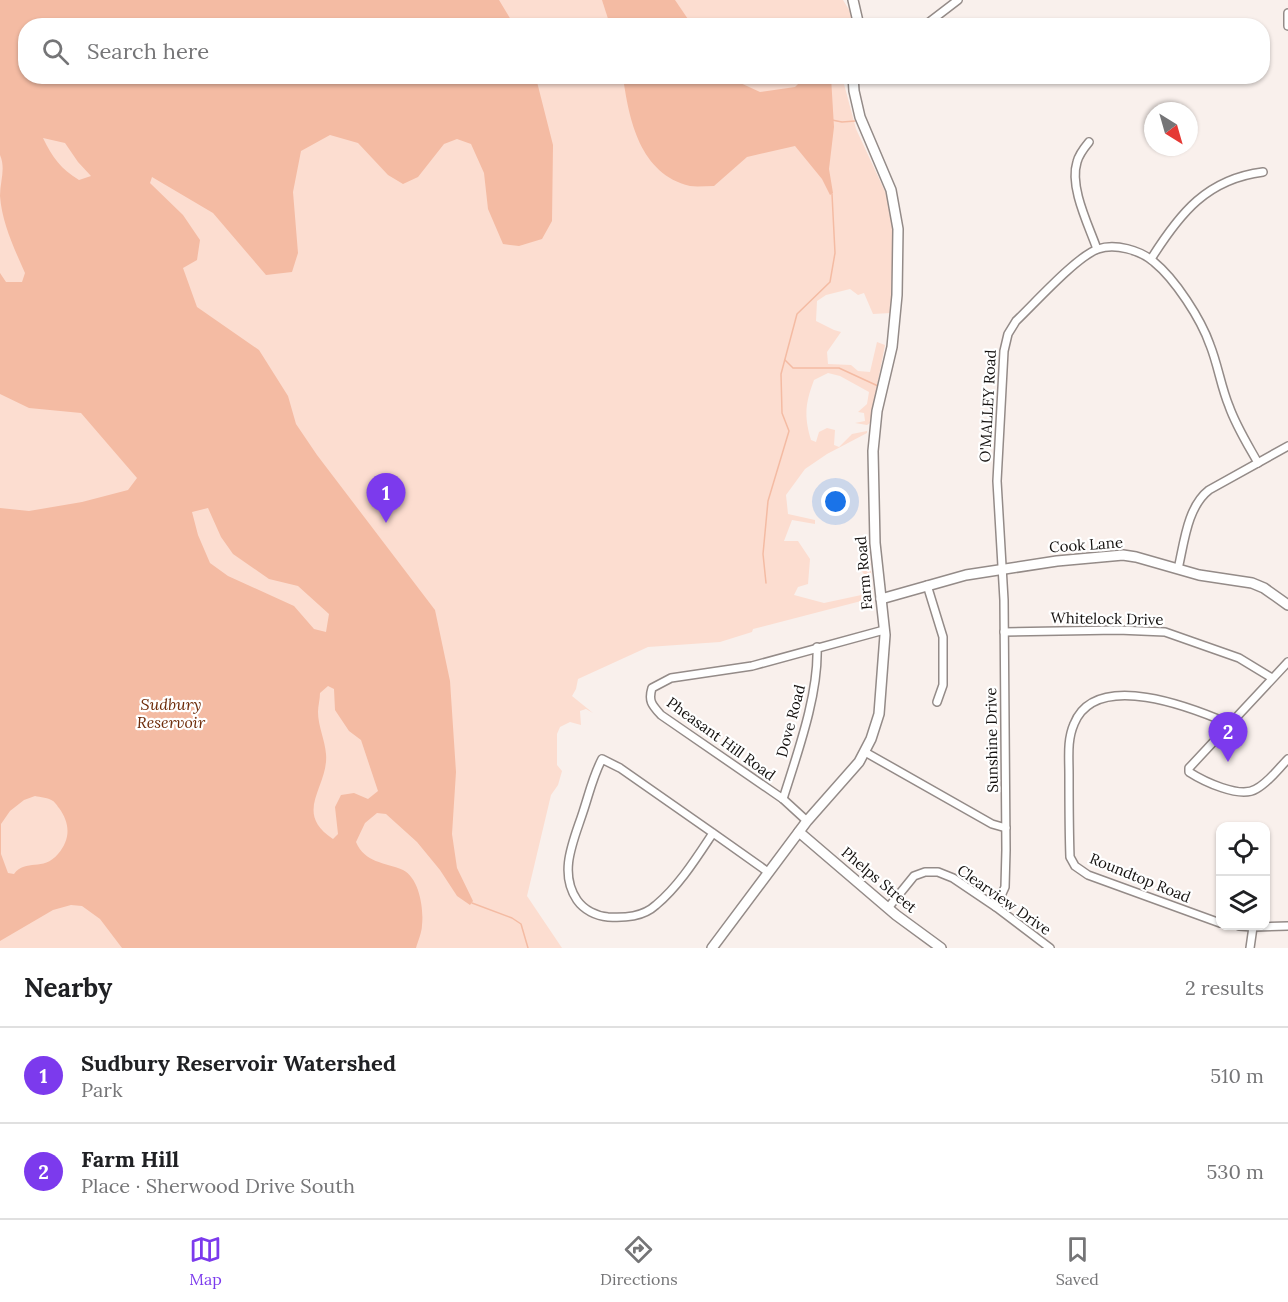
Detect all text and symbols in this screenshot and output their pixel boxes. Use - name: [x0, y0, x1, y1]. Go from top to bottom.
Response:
- search box: [18, 18, 1270, 84]
- icon: search: [39, 35, 72, 68]
- text: Search here: [87, 37, 209, 65]
- north arrow: [1144, 102, 1198, 156]
- street label: O'MALLEY Road: [975, 349, 1000, 463]
- pin: 1: [366, 474, 406, 523]
- your location: [821, 487, 850, 516]
- street label: Cook Lane: [1048, 532, 1124, 557]
- street label: Farm Road: [851, 535, 876, 611]
- street label: Whitelock Drive: [1050, 608, 1164, 629]
- street label: Dove Road: [772, 683, 809, 759]
- street label: Sunshine Drive: [981, 687, 1002, 793]
- street label: Pheasant Hill Road: [663, 693, 779, 784]
- water label: Sudbury Reservoir: [137, 694, 206, 732]
- pin: 2: [1208, 712, 1248, 762]
- map controls: [1216, 822, 1270, 930]
- button: locate: [1216, 822, 1270, 876]
- street label: Phelps Street: [838, 843, 921, 917]
- street label: Roundtop Road: [1087, 849, 1194, 906]
- street label: Clearview Drive: [954, 860, 1055, 939]
- button: layers: [1216, 876, 1270, 930]
- text: Nearby: [24, 971, 112, 1004]
- text: 2 results: [1185, 975, 1264, 1000]
- text: Sudbury Reservoir Watershed: [81, 1049, 396, 1077]
- text: 1: [39, 1063, 48, 1088]
- text: 510 m: [1210, 1063, 1264, 1088]
- text: Park: [81, 1077, 123, 1102]
- text: Farm Hill: [81, 1145, 179, 1173]
- text: 2: [38, 1159, 49, 1184]
- text: 530 m: [1206, 1159, 1264, 1184]
- text: Place · Sherwood Drive South: [81, 1173, 355, 1198]
- tab: Map: [189, 1233, 222, 1289]
- tab: Directions: [600, 1233, 678, 1289]
- tab: Saved: [1056, 1233, 1099, 1289]

